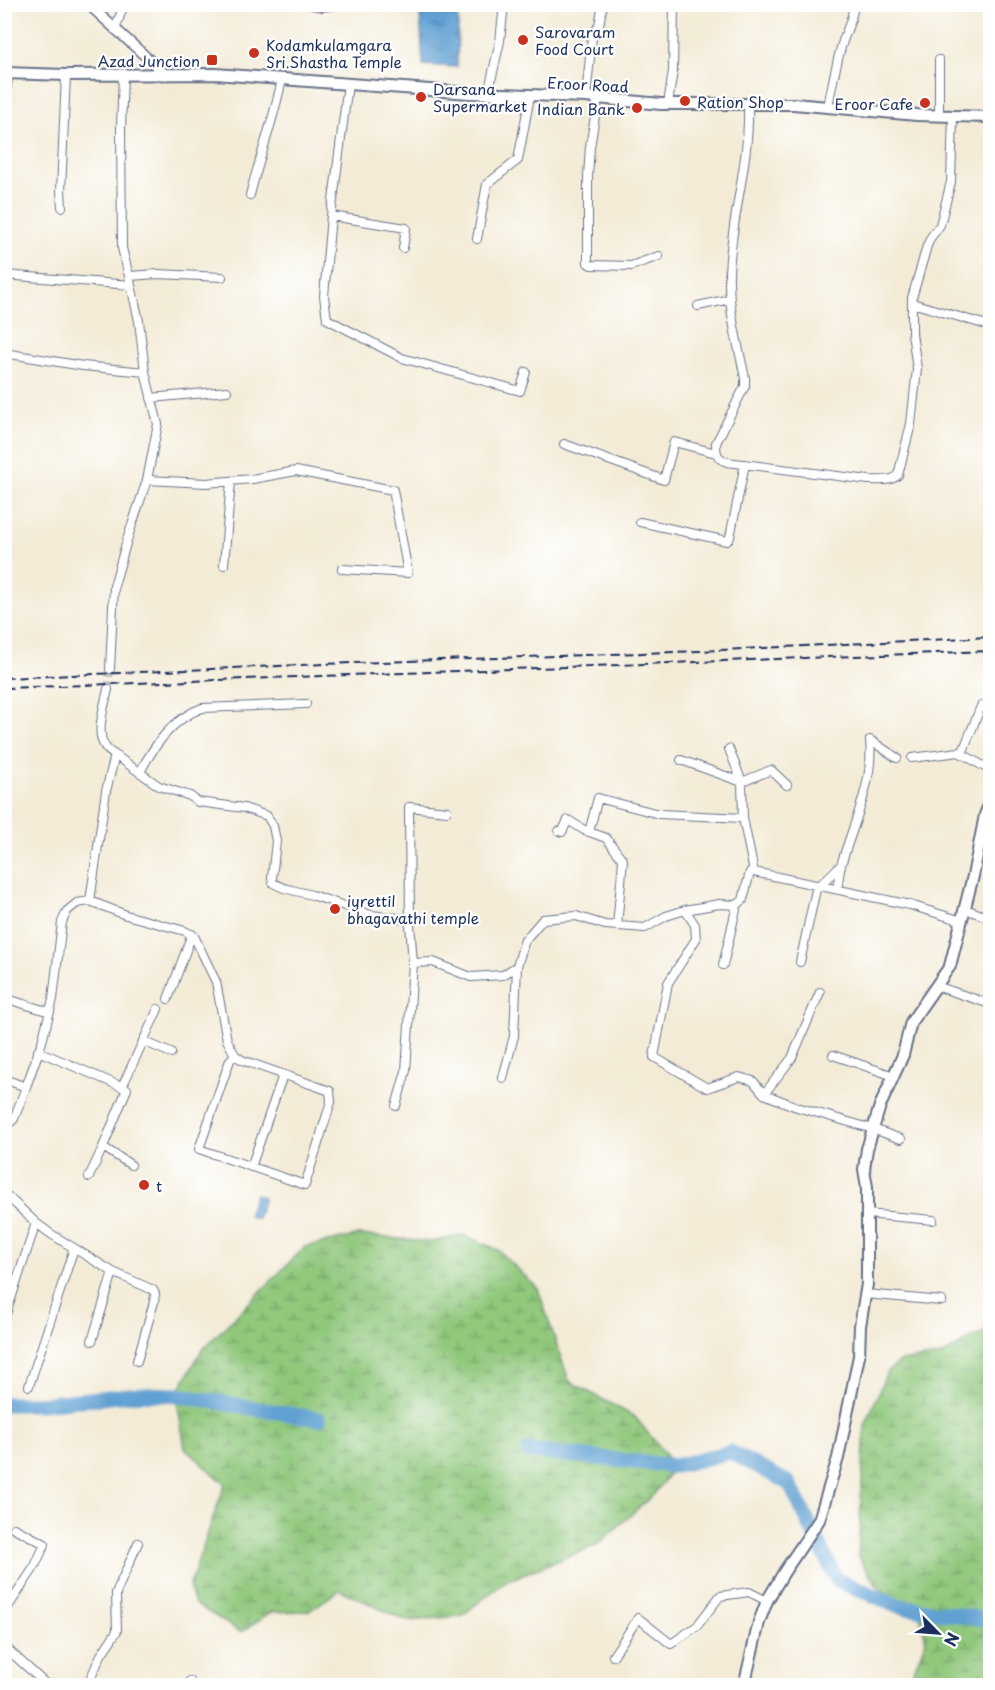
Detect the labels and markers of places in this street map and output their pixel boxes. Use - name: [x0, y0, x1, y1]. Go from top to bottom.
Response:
- place label: Sarovaram Food Court: [535, 20, 615, 60]
- place label: Kodamkulamgara Sri.Shastha Temple: [266, 33, 402, 73]
- marker: Sarovaram Food Court: [516, 33, 530, 47]
- marker: Kodamkulamgara Sri.Shastha Temple: [247, 46, 261, 60]
- place label: Azad Junction: [98, 49, 200, 72]
- marker: Azad Junction: [205, 53, 219, 67]
- place label: Darsana Supermarket: [433, 77, 527, 117]
- marker: Darsana Supermarket: [414, 90, 428, 104]
- place label: Ration Shop: [697, 90, 784, 113]
- place label: Eroor Cafe: [835, 92, 913, 115]
- marker: Ration Shop: [678, 94, 692, 108]
- marker: Eroor Cafe: [918, 96, 932, 110]
- place label: Indian Bank: [537, 97, 625, 120]
- marker: Indian Bank: [630, 101, 644, 115]
- place label: iyrettil bhagavathi temple: [347, 889, 479, 929]
- marker: iyrettil bhagavathi temple: [328, 902, 342, 916]
- place label: t: [156, 1174, 162, 1197]
- marker: t: [137, 1178, 151, 1192]

